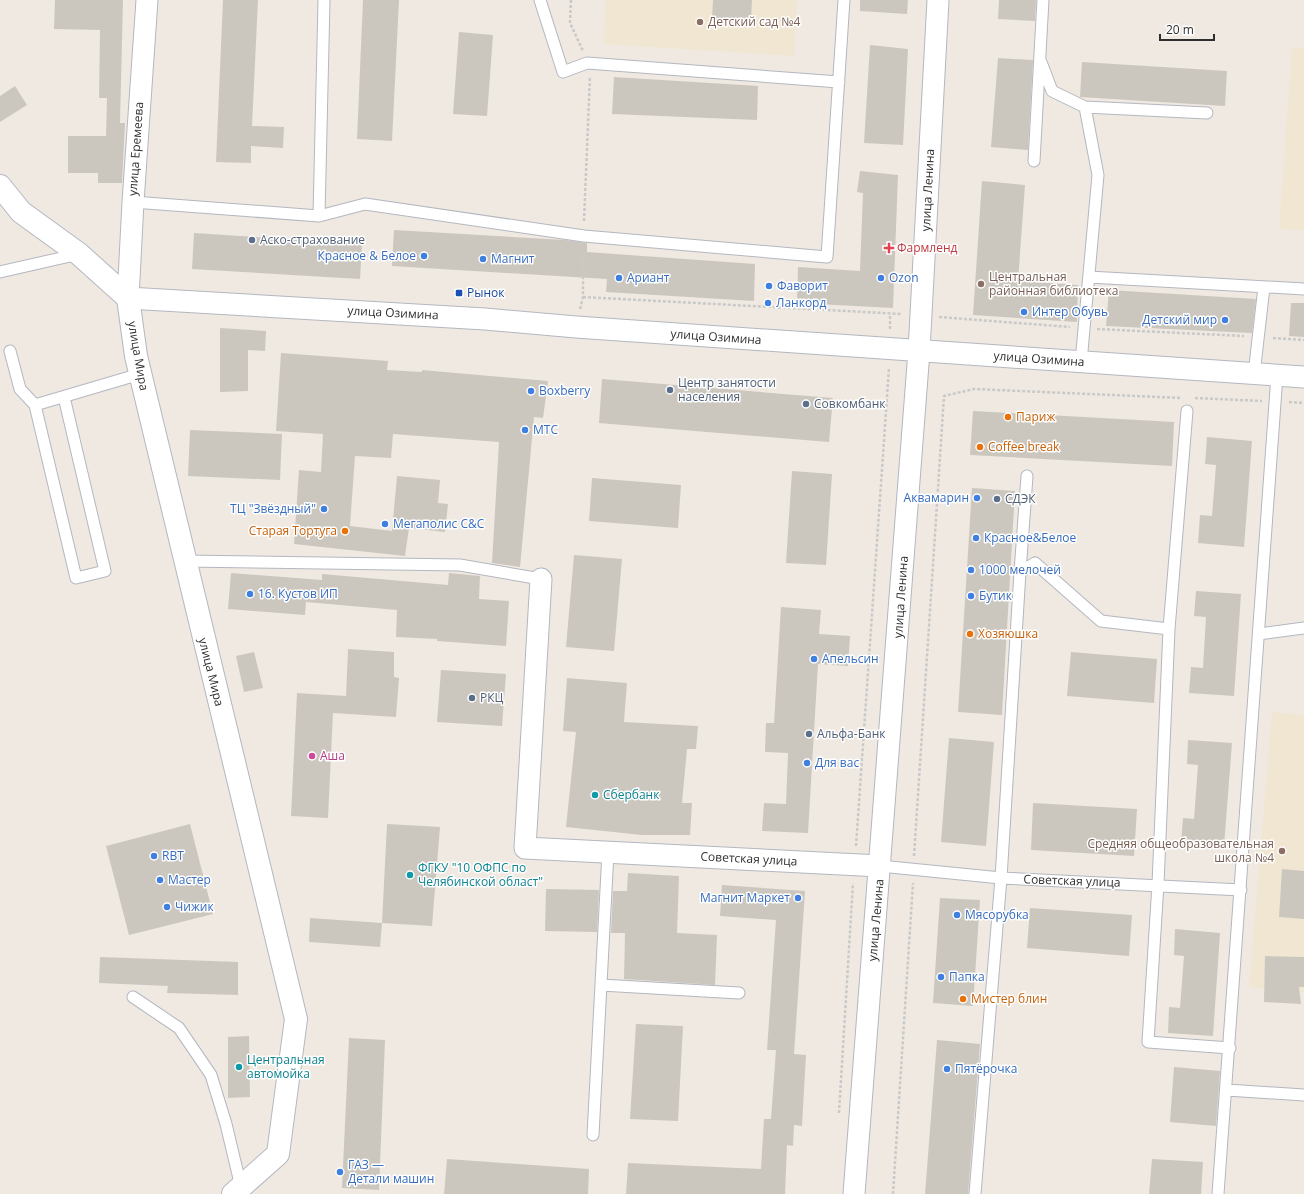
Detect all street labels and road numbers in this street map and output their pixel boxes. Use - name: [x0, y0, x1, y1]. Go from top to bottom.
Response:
- street label: улица Еремеева: [124, 101, 147, 197]
- street label: улица Ленина: [917, 148, 938, 232]
- street label: улица Озимина: [347, 302, 439, 323]
- street label: улица Мира: [124, 320, 153, 392]
- street label: улица Озимина: [670, 325, 762, 348]
- street label: улица Озимина: [993, 347, 1085, 370]
- street label: улица Ленина: [889, 555, 912, 639]
- street label: улица Мира: [195, 636, 228, 708]
- street label: Советская улица: [700, 847, 798, 870]
- street label: Советская улица: [1023, 870, 1121, 891]
- street label: улица Ленина: [863, 878, 888, 962]

